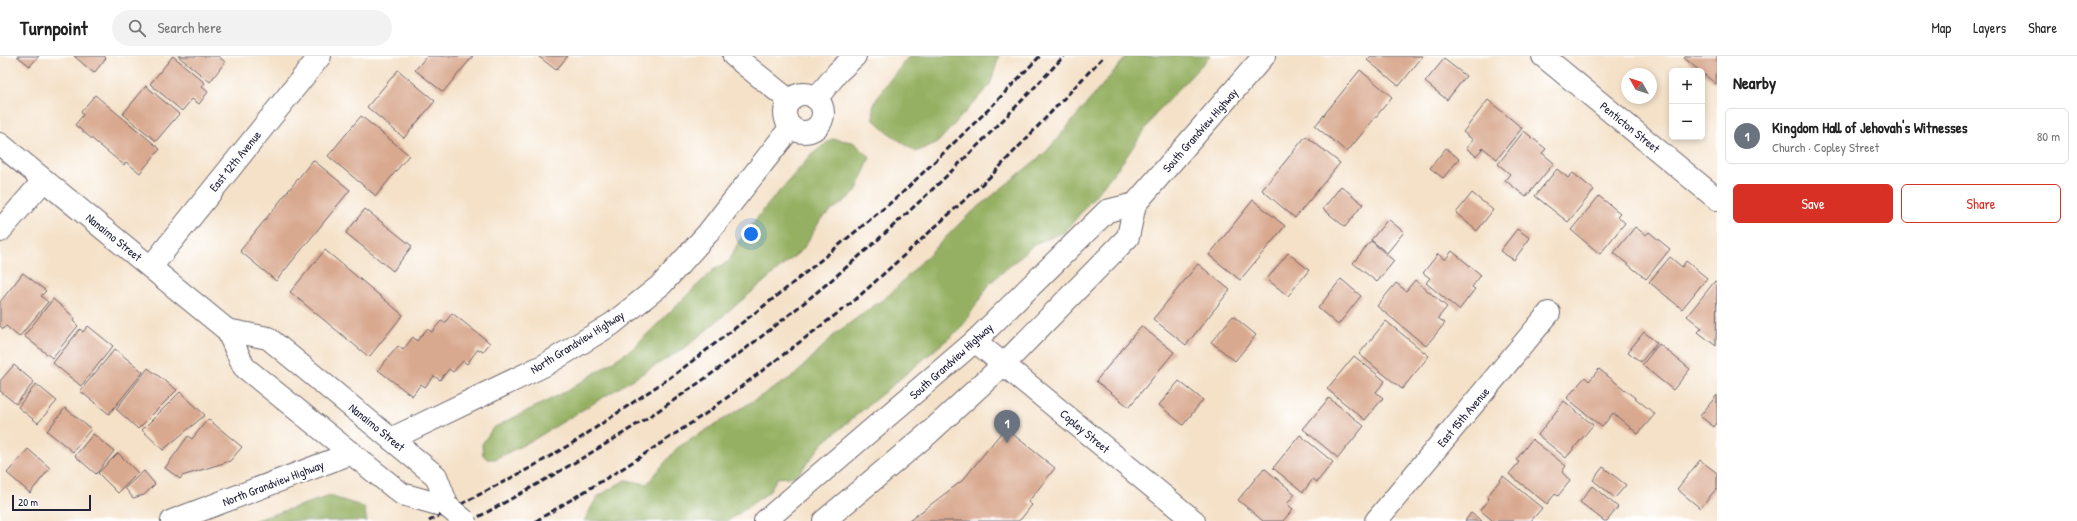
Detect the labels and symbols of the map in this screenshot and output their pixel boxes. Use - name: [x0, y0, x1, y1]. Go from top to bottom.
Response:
- north arrow: [1621, 68, 1657, 104]
- street label: South Grandview Highway: [1159, 84, 1241, 176]
- street label: Penticton Street: [1596, 98, 1664, 157]
- street label: East 12th Avenue: [205, 127, 265, 195]
- street label: Nanaimo Street: [82, 209, 146, 265]
- your location: [741, 224, 761, 244]
- street label: North Grandview Highway: [527, 306, 627, 378]
- street label: South Grandview Highway: [906, 319, 996, 403]
- street label: East 15th Avenue: [1433, 383, 1493, 451]
- street label: Nanaimo Street: [345, 399, 409, 455]
- street label: Copley Street: [1056, 405, 1114, 457]
- pin: 1: [994, 410, 1020, 443]
- street label: North Grandview Highway: [220, 456, 326, 510]
- scale bar: [12, 493, 91, 512]

